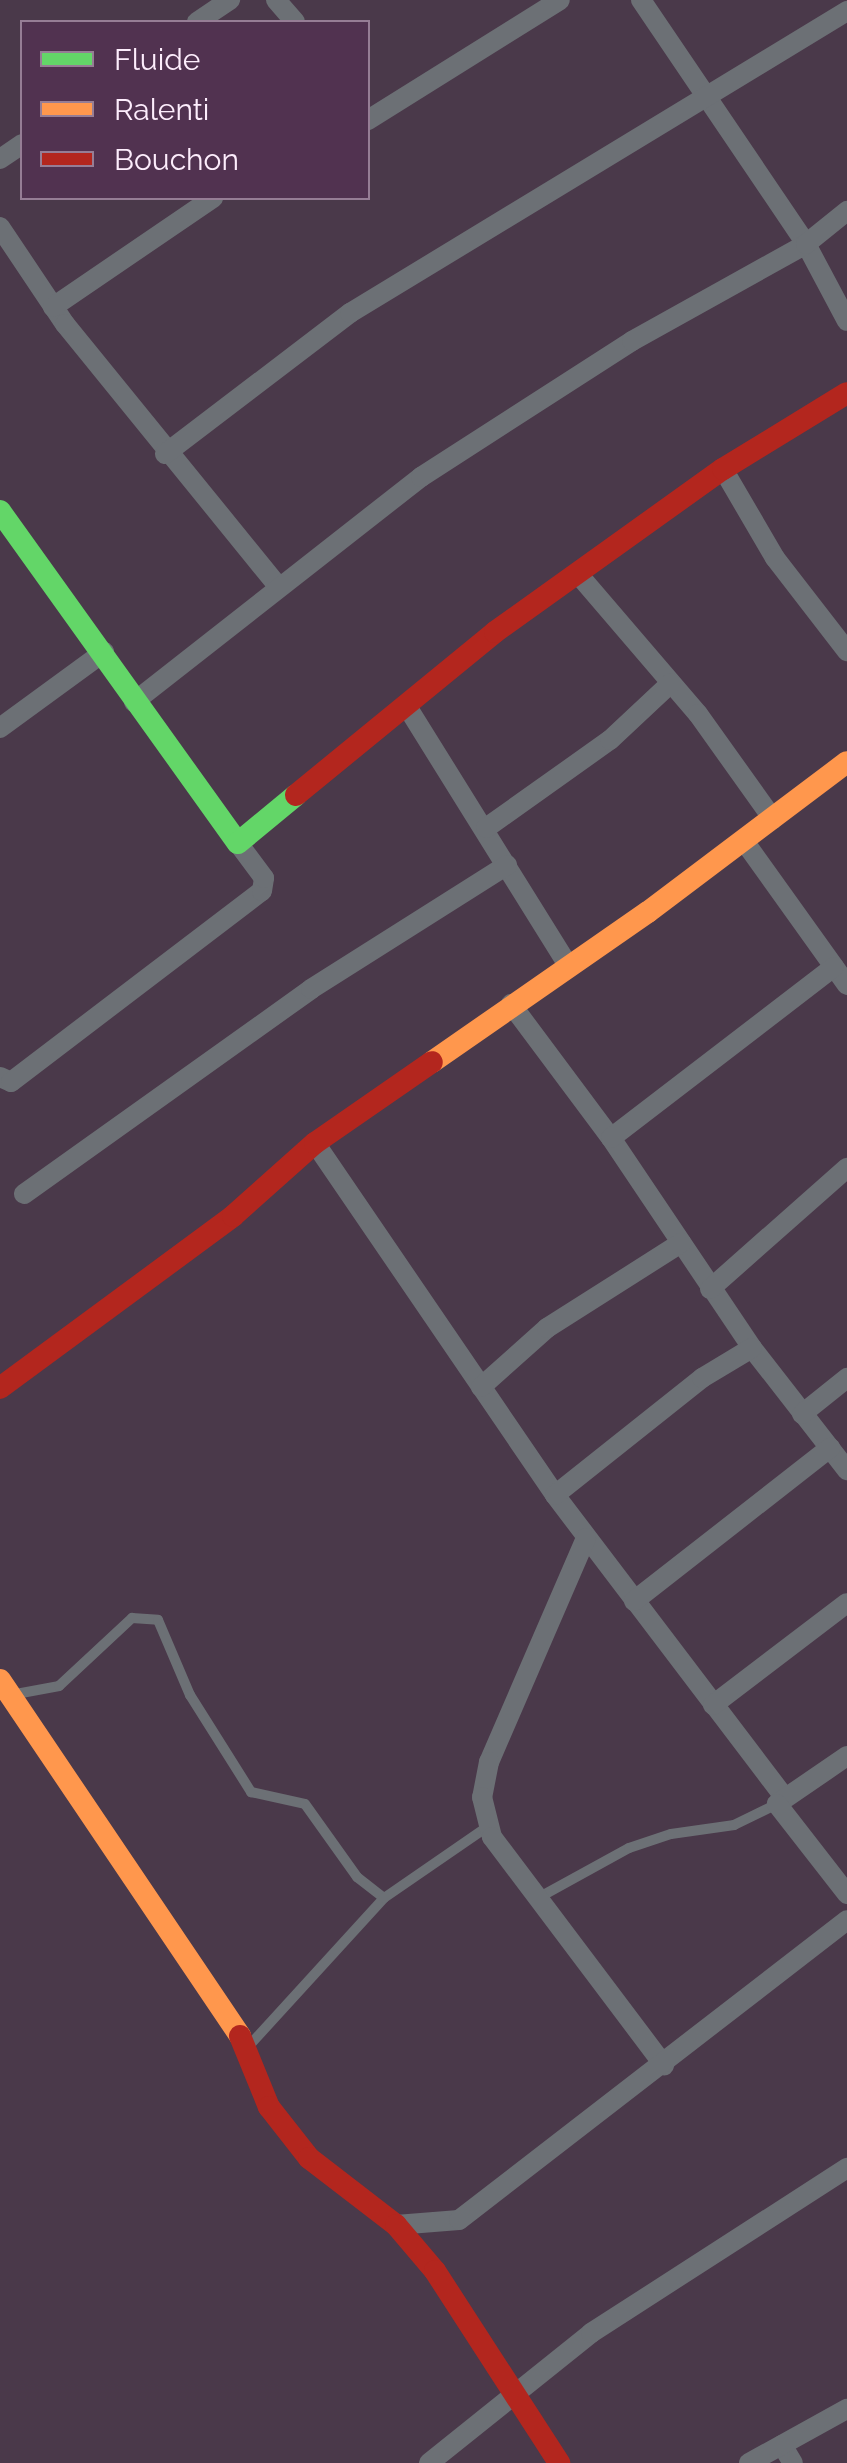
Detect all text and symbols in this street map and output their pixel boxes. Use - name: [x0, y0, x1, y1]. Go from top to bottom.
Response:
- legend: [20, 20, 370, 200]
- text: Fluide: [114, 42, 200, 77]
- text: Ralenti: [114, 92, 209, 127]
- text: Bouchon: [114, 142, 239, 177]

